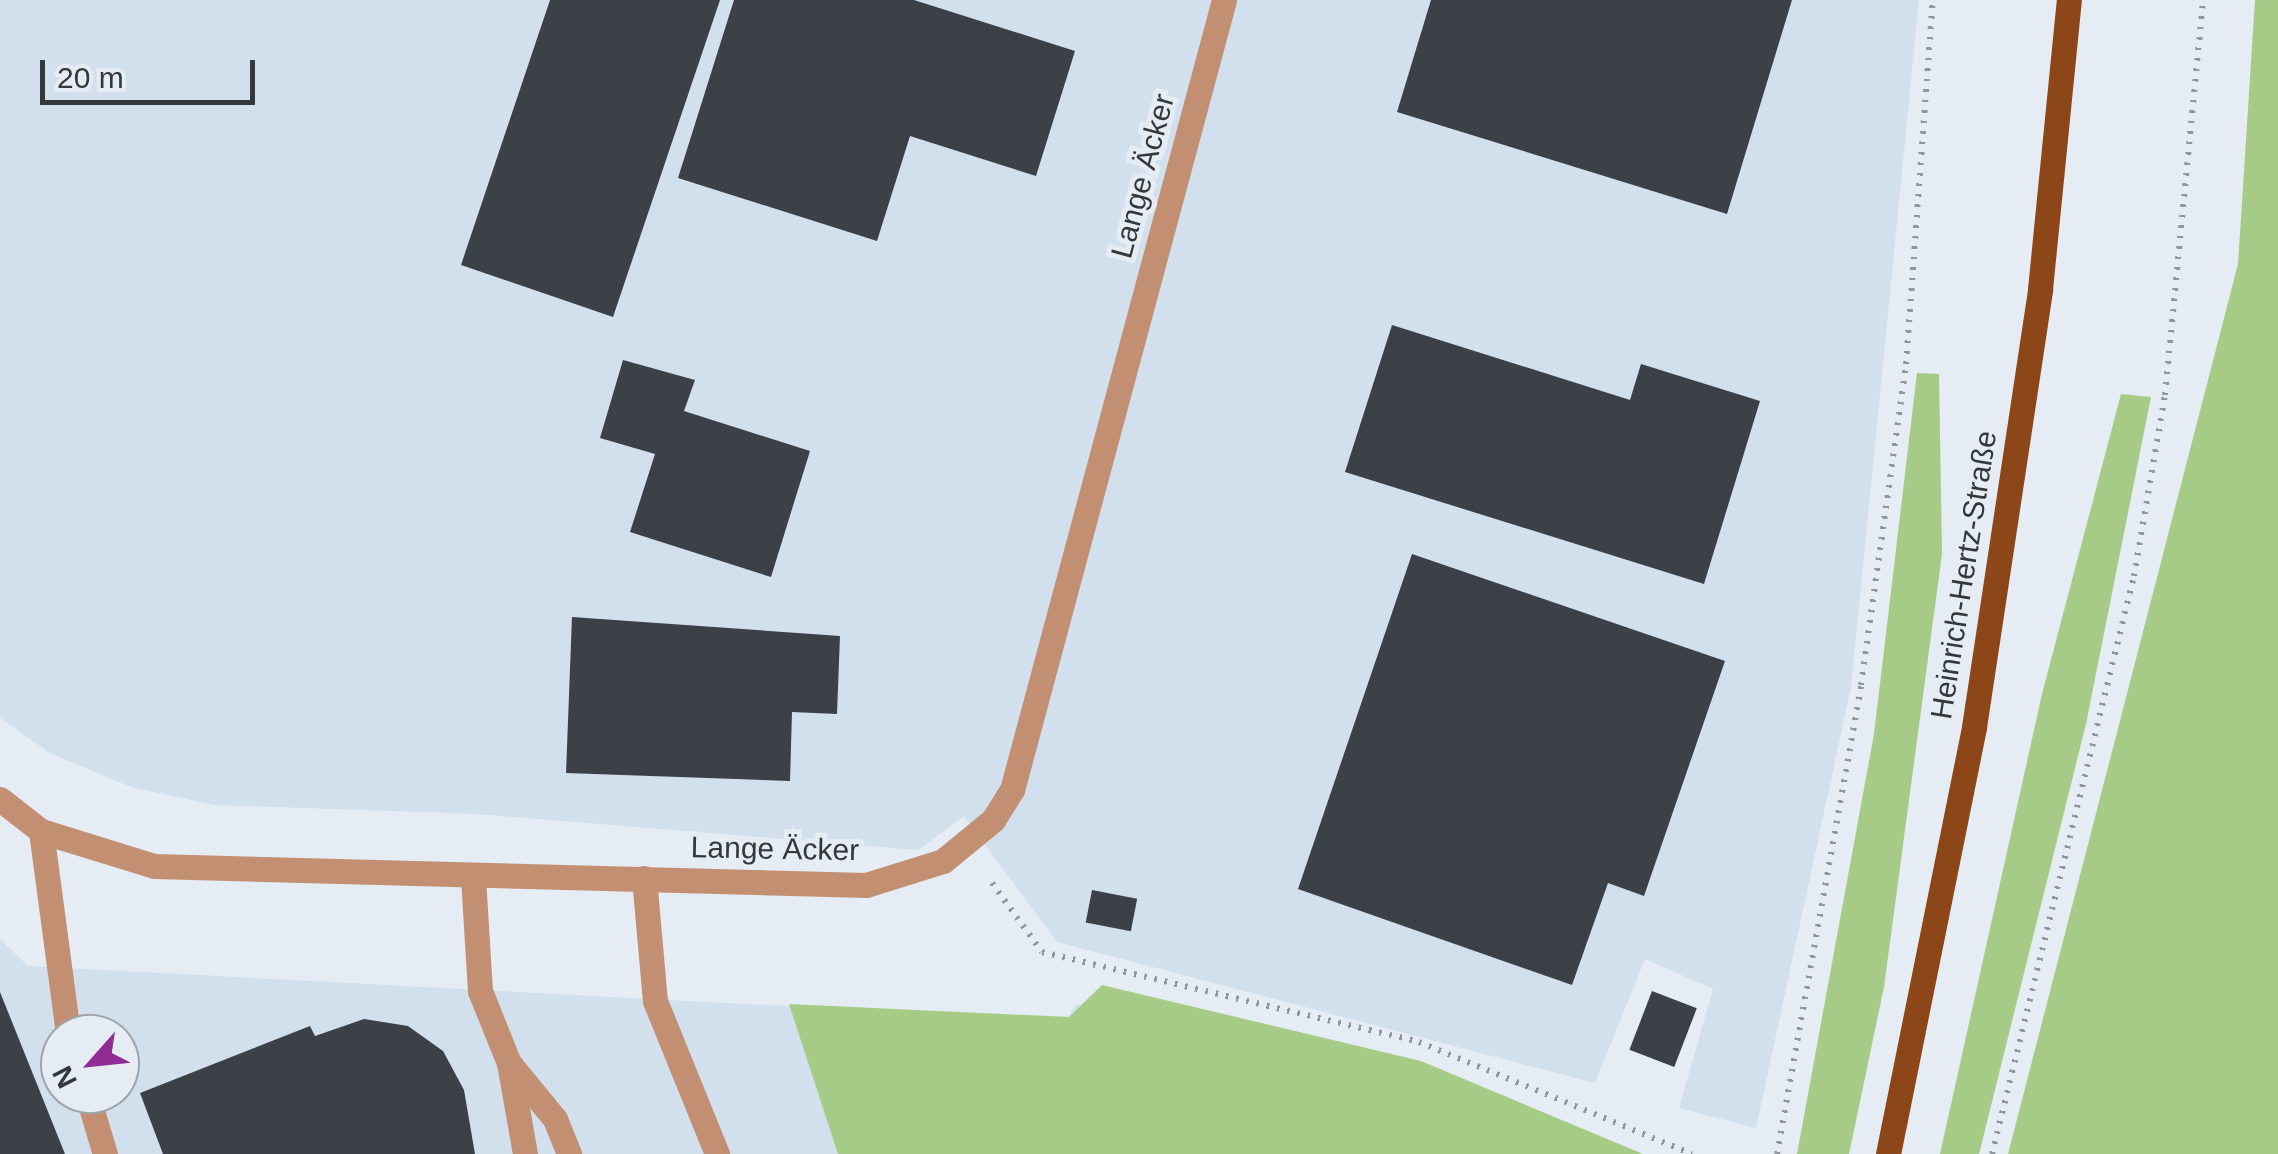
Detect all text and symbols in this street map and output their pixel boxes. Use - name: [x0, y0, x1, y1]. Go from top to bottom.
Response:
- scale bar: [45, 40, 260, 102]
- text: 20 m: [57, 61, 124, 94]
- street label: Lange Äcker: [1104, 90, 1182, 262]
- street label: Heinrich-Hertz-Straße: [1923, 428, 2005, 722]
- street label: Lange Äcker: [690, 830, 860, 868]
- north arrow: [40, 1014, 140, 1114]
- text: N: [46, 1061, 83, 1093]

